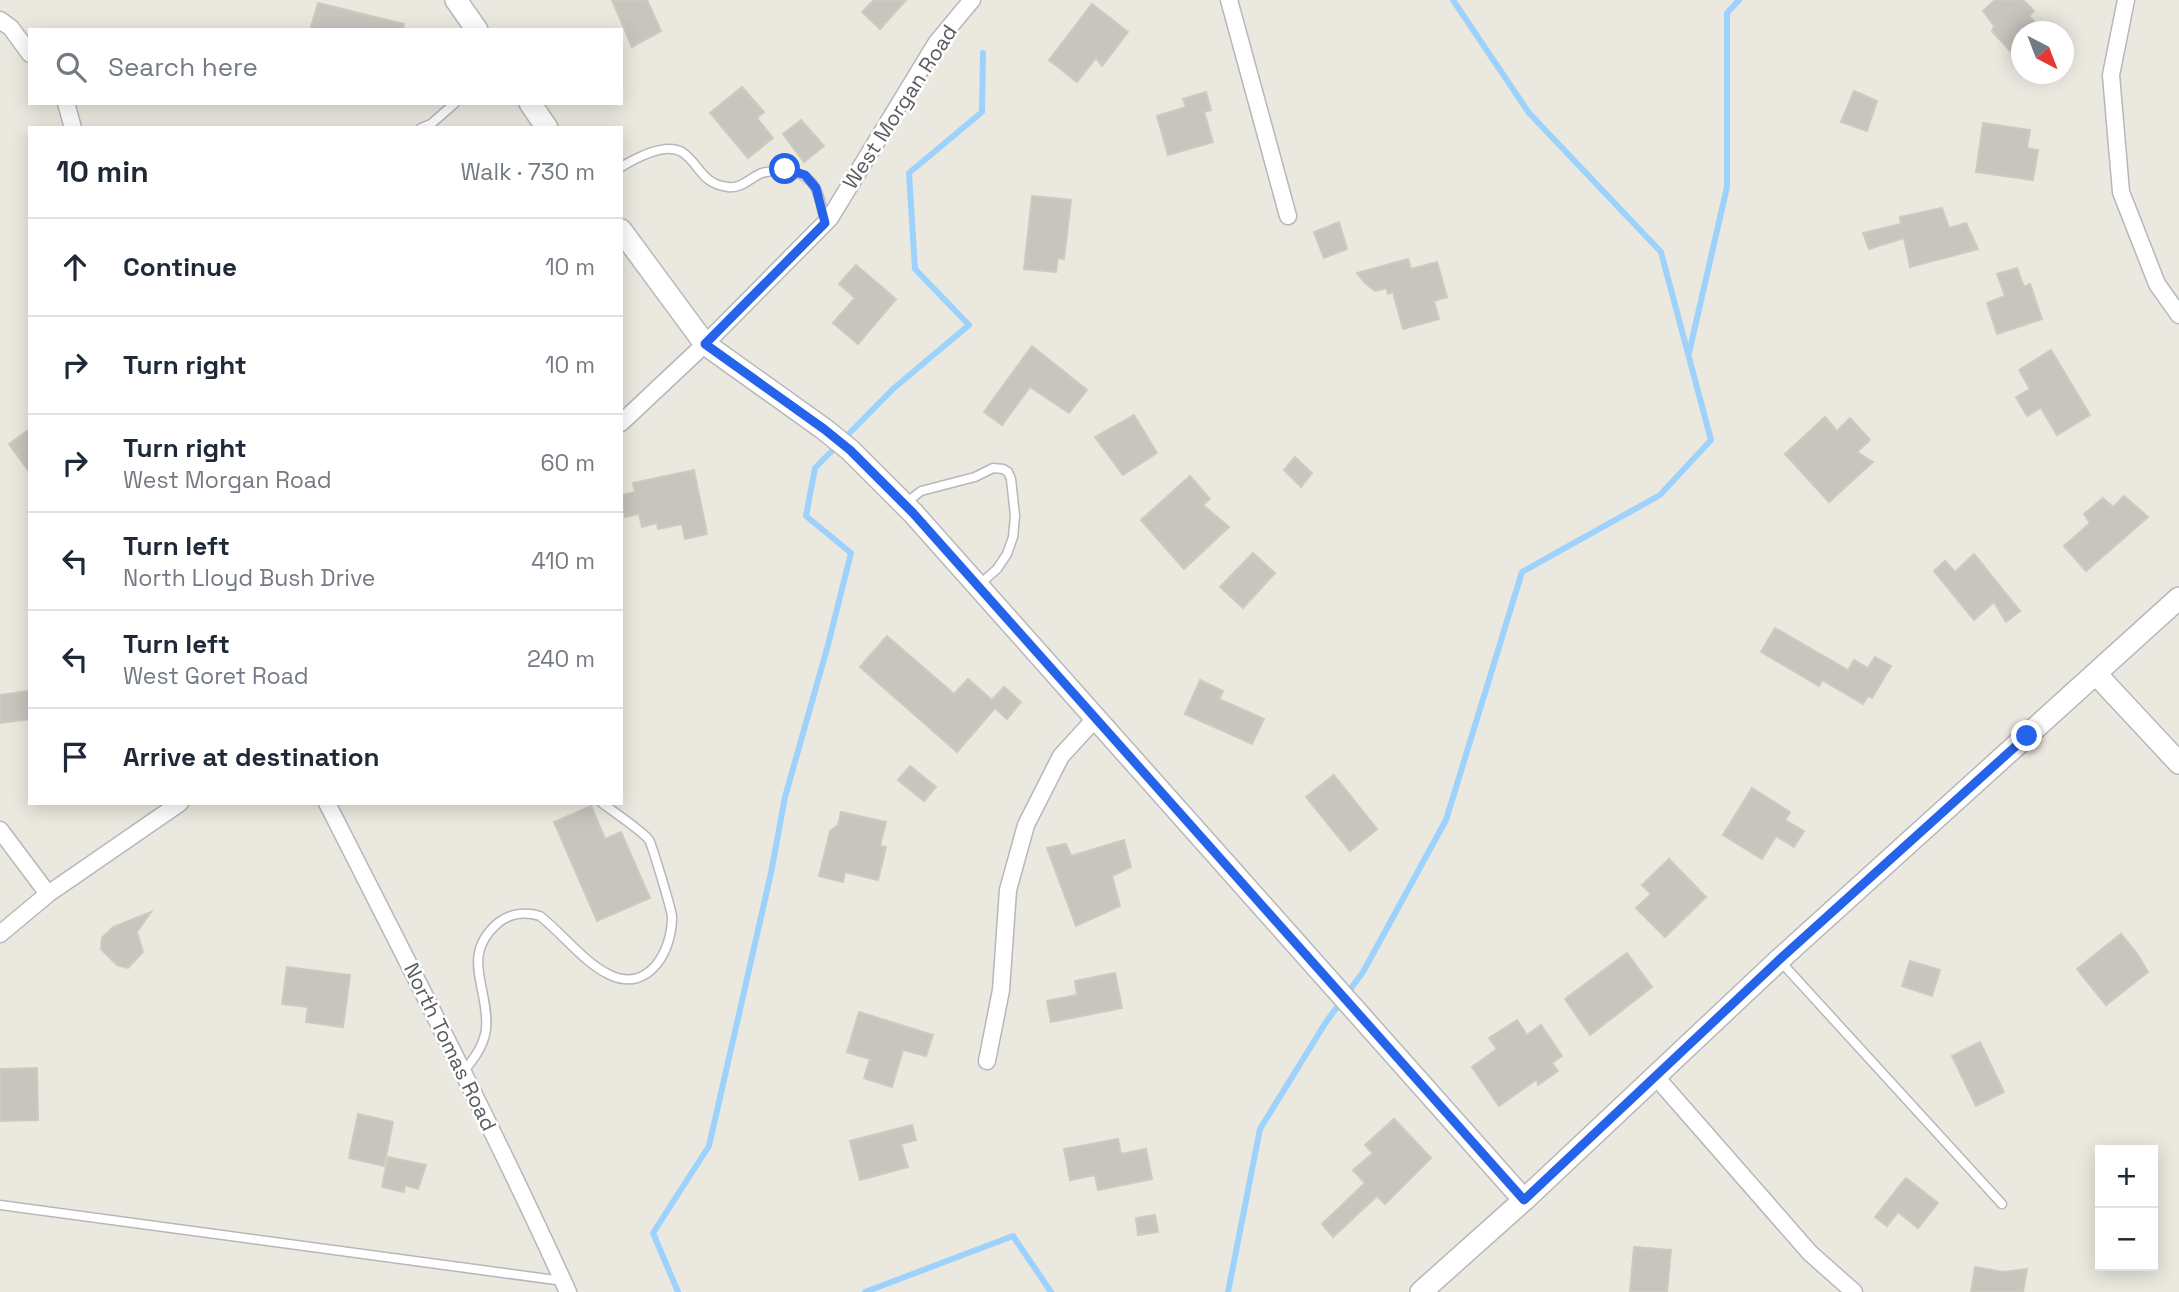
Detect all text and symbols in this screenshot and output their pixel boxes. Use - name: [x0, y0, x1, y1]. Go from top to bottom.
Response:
- street label: West Morgan Road: [836, 20, 963, 194]
- north arrow: [2011, 21, 2074, 84]
- search box: [28, 28, 623, 105]
- icon: search: [52, 48, 90, 86]
- text: Search here: [108, 50, 258, 84]
- text: 10 min: [56, 152, 149, 191]
- route start: [769, 153, 800, 184]
- text: Walk · 730 m: [460, 157, 595, 187]
- icon: ahead: [56, 248, 94, 286]
- text: Continue: [123, 250, 237, 284]
- text: 10 m: [545, 252, 595, 282]
- icon: right: [56, 346, 94, 384]
- text: Turn right: [123, 348, 247, 382]
- text: 10 m: [545, 350, 595, 380]
- text: Turn right: [123, 431, 247, 465]
- icon: right: [56, 444, 94, 482]
- text: 60 m: [540, 448, 595, 478]
- text: West Morgan Road: [123, 465, 332, 495]
- text: Turn left: [123, 529, 230, 563]
- icon: left: [56, 542, 94, 580]
- text: 410 m: [531, 546, 595, 576]
- text: North Lloyd Bush Drive: [123, 563, 375, 593]
- text: Turn left: [123, 627, 230, 661]
- icon: left: [56, 640, 94, 678]
- text: 240 m: [527, 644, 595, 674]
- text: West Goret Road: [123, 661, 309, 691]
- route end: [2011, 720, 2042, 751]
- icon: arrive: [56, 738, 94, 776]
- text: Arrive at destination: [123, 740, 380, 774]
- street label: North Tomas Road: [398, 958, 503, 1135]
- map controls: [2095, 1145, 2158, 1271]
- button: +: [2095, 1145, 2158, 1208]
- button: −: [2095, 1208, 2158, 1271]

